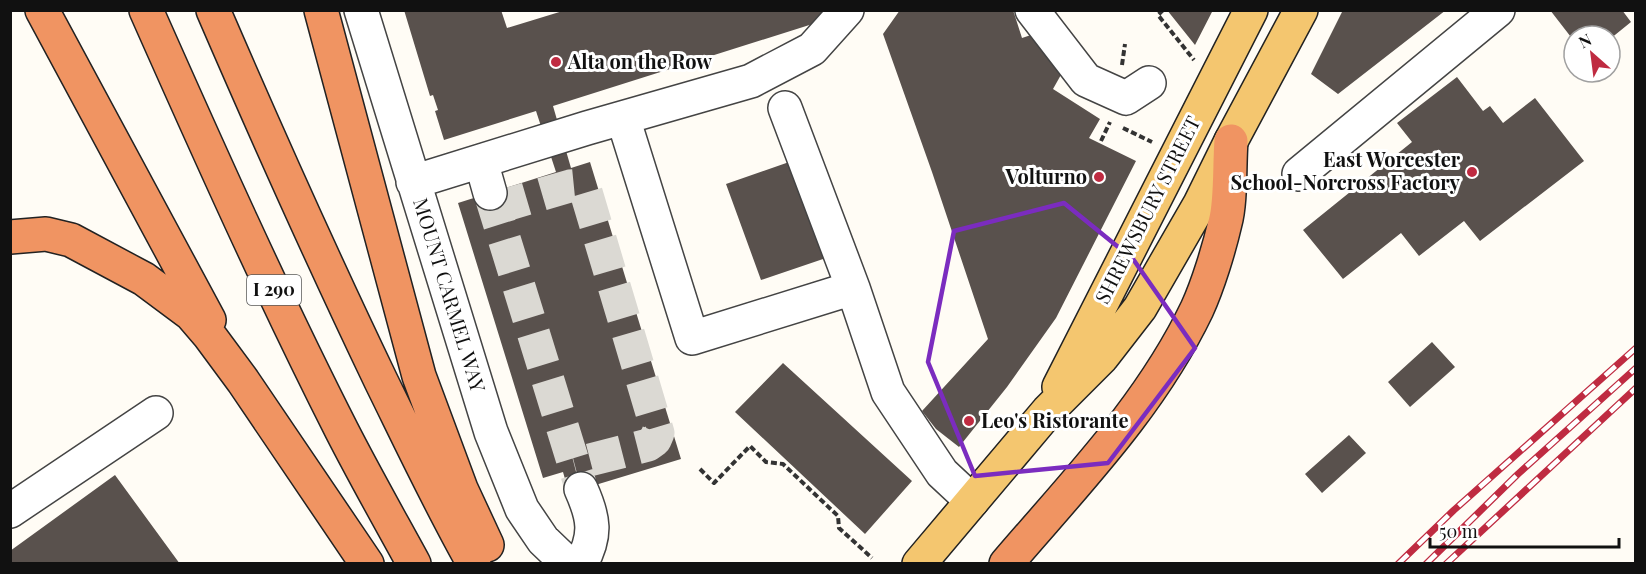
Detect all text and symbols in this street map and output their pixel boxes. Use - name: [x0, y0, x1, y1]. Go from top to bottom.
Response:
- north arrow: [1562, 24, 1622, 84]
- text: N: [1575, 28, 1595, 52]
- place label: Alta on the Row: [567, 47, 712, 74]
- marker: Alta on the Row: [549, 55, 563, 69]
- street label: SHREWSBURY STREET: [1088, 111, 1206, 308]
- place label: East Worcester School-Norcross Factory: [1231, 145, 1461, 195]
- place label: Volturno: [1005, 162, 1087, 189]
- marker: East Worcester School-Norcross Factory: [1465, 165, 1479, 179]
- marker: Volturno: [1092, 170, 1106, 184]
- street label: MOUNT CARMEL WAY: [408, 194, 493, 395]
- road number: I 290: [247, 275, 301, 305]
- place label: Leo's Ristorante: [981, 406, 1129, 433]
- marker: Leo's Ristorante: [962, 414, 976, 428]
- scale bar: [1430, 511, 1619, 549]
- text: 50 m: [1439, 519, 1478, 543]

